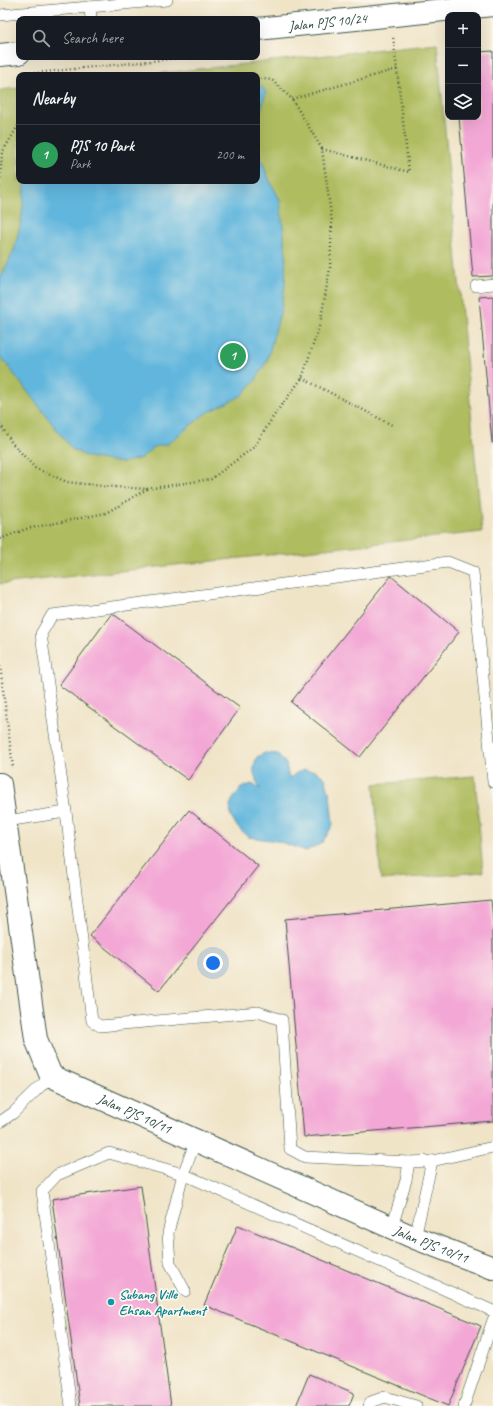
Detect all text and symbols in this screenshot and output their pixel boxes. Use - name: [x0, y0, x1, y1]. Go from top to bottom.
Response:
- street label: Jalan PJS 10/24: [287, 9, 369, 34]
- map controls: [445, 12, 481, 120]
- button: +: [445, 12, 481, 48]
- search box: [16, 16, 260, 60]
- icon: search: [30, 27, 52, 49]
- text: Search here: [62, 29, 123, 48]
- button: −: [445, 48, 481, 84]
- button: layers: [445, 84, 481, 120]
- text: Nearby: [32, 88, 75, 109]
- text: PJS 10 Park: [70, 137, 134, 156]
- text: 1: [42, 147, 48, 163]
- text: 200 m: [216, 147, 244, 163]
- text: Park: [70, 156, 91, 172]
- pin: 1: [220, 341, 246, 371]
- your location: [203, 953, 223, 973]
- street label: Jalan PJS 10/11: [94, 1089, 175, 1137]
- street label: Jalan PJS 10/11: [390, 1221, 471, 1266]
- place label: Subang Ville Ehsan Apartment: [119, 1286, 208, 1319]
- marker: Subang Ville Ehsan Apartment: [106, 1297, 116, 1307]

